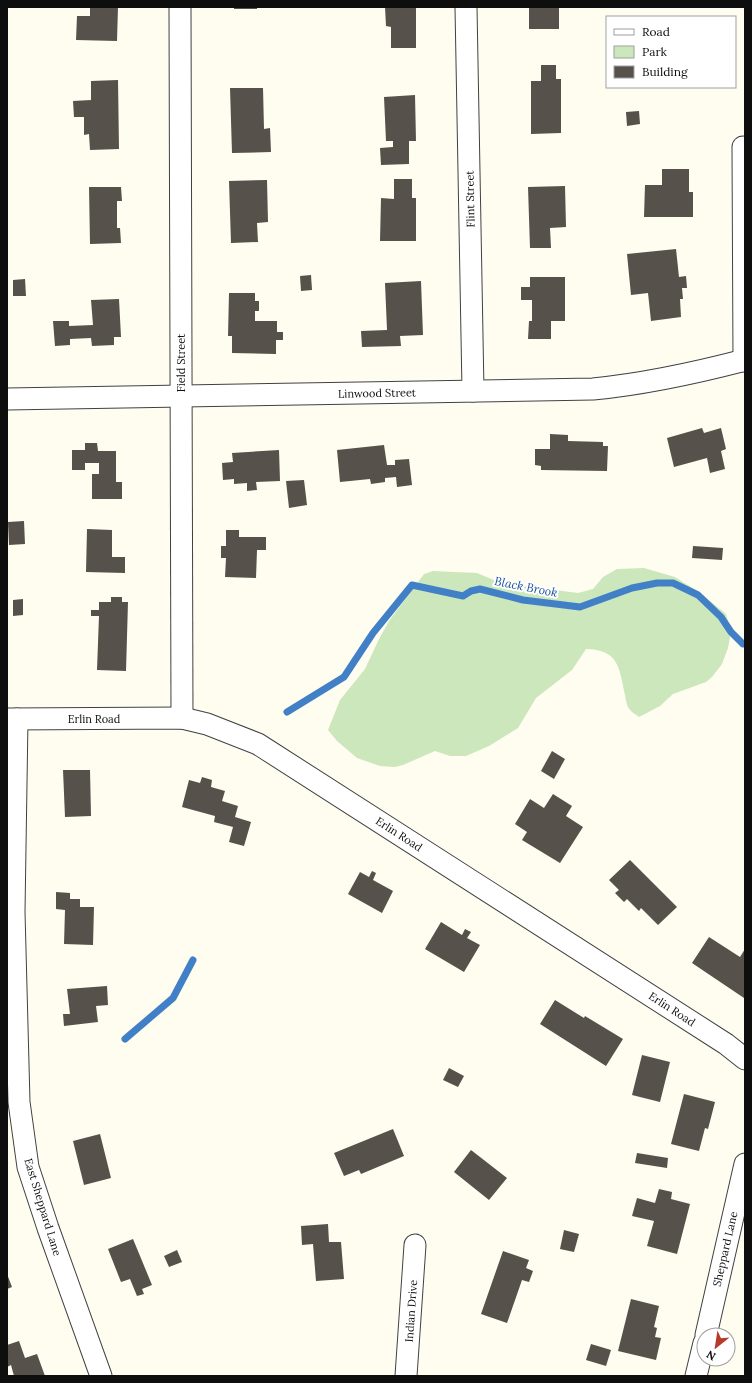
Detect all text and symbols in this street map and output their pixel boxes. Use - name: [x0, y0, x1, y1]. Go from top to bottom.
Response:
- legend: [606, 16, 736, 88]
- text: Road: [642, 24, 670, 39]
- text: Park: [642, 44, 668, 59]
- text: Building: [642, 64, 688, 79]
- street label: Flint Street: [462, 170, 477, 228]
- street label: Field Street: [174, 333, 188, 392]
- street label: Linwood Street: [338, 385, 417, 401]
- water label: Black Brook: [493, 573, 559, 600]
- street label: Erlin Road: [68, 712, 121, 726]
- street label: Erlin Road: [373, 814, 425, 854]
- street label: Erlin Road: [646, 989, 698, 1029]
- street label: East Sheppard Lane: [21, 1156, 65, 1258]
- street label: Sheppard Lane: [710, 1210, 740, 1288]
- street label: Indian Drive: [402, 1279, 420, 1343]
- north arrow: [696, 1327, 736, 1367]
- text: N: [703, 1347, 718, 1364]

